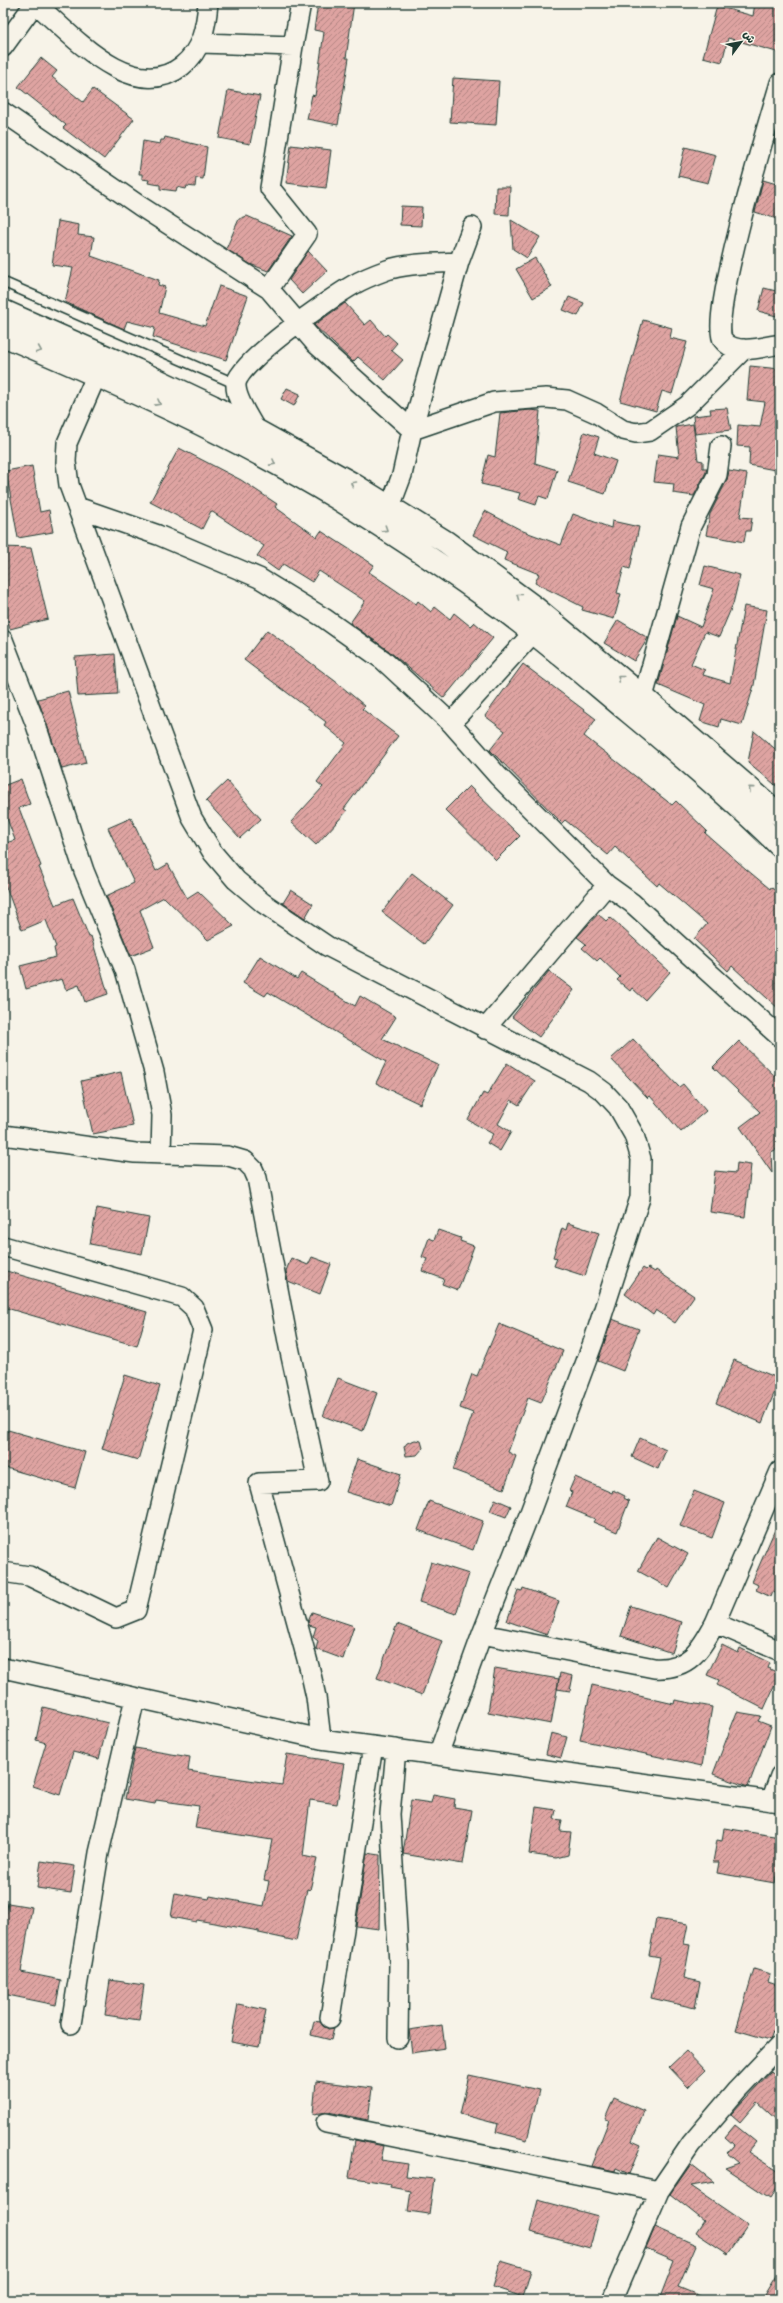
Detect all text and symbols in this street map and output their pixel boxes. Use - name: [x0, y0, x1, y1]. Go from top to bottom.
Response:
- north arrow: [721, 22, 761, 62]
- text: ش: [740, 27, 759, 46]
- one-way arrow: [35, 346, 42, 354]
- one-way arrow: [153, 399, 161, 406]
- one-way arrow: [269, 459, 276, 466]
- one-way arrow: [350, 482, 357, 489]
- one-way arrow: [381, 524, 388, 532]
- one-way arrow: [516, 594, 523, 601]
- one-way arrow: [617, 675, 624, 682]
- one-way arrow: [748, 787, 755, 794]

